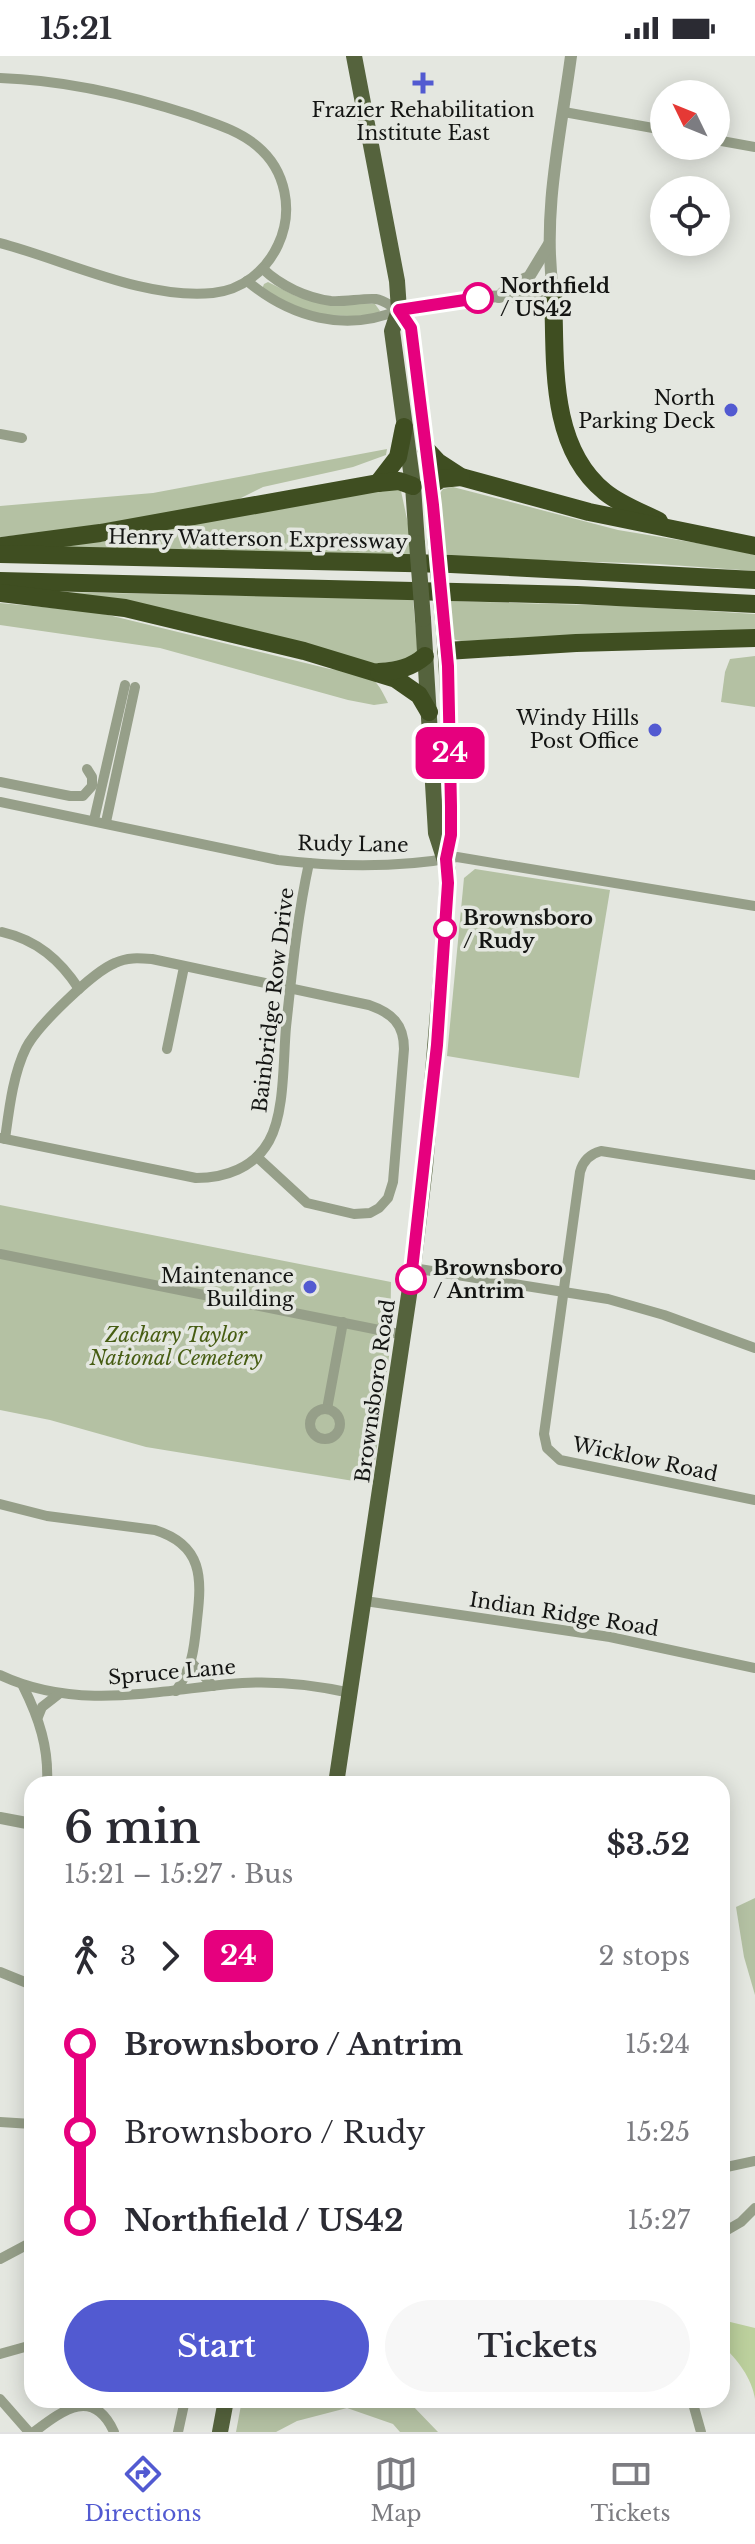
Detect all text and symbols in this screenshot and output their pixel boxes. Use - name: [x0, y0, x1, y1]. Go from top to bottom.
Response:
- text: 15:21: [40, 10, 112, 47]
- marker: Frazier Rehabilitation Institute East: [412, 72, 434, 94]
- north arrow: [650, 80, 730, 160]
- map controls: [650, 80, 730, 256]
- place label: Frazier Rehabilitation Institute East: [311, 98, 535, 145]
- button: locate: [650, 176, 730, 256]
- place label: Northfield / US42: [500, 274, 610, 321]
- marker: Northfield / US42: [463, 283, 493, 313]
- place label: North Parking Deck: [578, 386, 716, 433]
- marker: North Parking Deck: [722, 401, 740, 419]
- street label: Henry Watterson Expressway: [108, 524, 408, 554]
- place label: Windy Hills Post Office: [515, 706, 639, 753]
- marker: Windy Hills Post Office: [646, 721, 664, 739]
- line badge: 24: [414, 727, 486, 779]
- text: 24: [432, 735, 468, 770]
- street label: Rudy Lane: [297, 831, 409, 857]
- street label: Bainbridge Row Drive: [247, 886, 299, 1114]
- place label: Brownsboro / Rudy: [463, 906, 593, 953]
- marker: Brownsboro / Rudy: [434, 918, 456, 940]
- place label: Brownsboro / Antrim: [433, 1256, 563, 1303]
- place label: Maintenance Building: [161, 1264, 295, 1311]
- marker: Brownsboro / Antrim: [396, 1264, 426, 1294]
- marker: Maintenance Building: [301, 1278, 319, 1296]
- street label: Brownsboro Road: [350, 1298, 400, 1484]
- park label: Zachary Taylor National Cemetery: [88, 1323, 263, 1370]
- street label: Wicklow Road: [569, 1432, 720, 1486]
- street label: Indian Ridge Road: [468, 1587, 660, 1641]
- street label: Spruce Lane: [107, 1654, 237, 1690]
- text: 6 min: [64, 1800, 201, 1855]
- text: $3.52: [606, 1826, 690, 1863]
- text: 15:21 – 15:27 · Bus: [64, 1858, 293, 1890]
- icon: walk: [64, 1934, 108, 1978]
- icon: forward: [148, 1934, 192, 1978]
- text: 24: [220, 1938, 257, 1973]
- text: 3: [120, 1940, 136, 1972]
- text: 2 stops: [598, 1940, 690, 1972]
- text: Brownsboro / Antrim: [124, 2026, 463, 2063]
- text: 15:24: [625, 2028, 690, 2060]
- text: Brownsboro / Rudy: [124, 2114, 425, 2151]
- text: 15:25: [625, 2116, 690, 2148]
- text: Northfield / US42: [124, 2202, 404, 2239]
- text: 15:27: [627, 2204, 690, 2236]
- button: Start: [64, 2300, 369, 2392]
- button: Tickets: [385, 2300, 690, 2392]
- tab: Directions: [85, 2452, 201, 2527]
- tab: Map: [370, 2452, 422, 2527]
- tab: Tickets: [591, 2452, 671, 2527]

